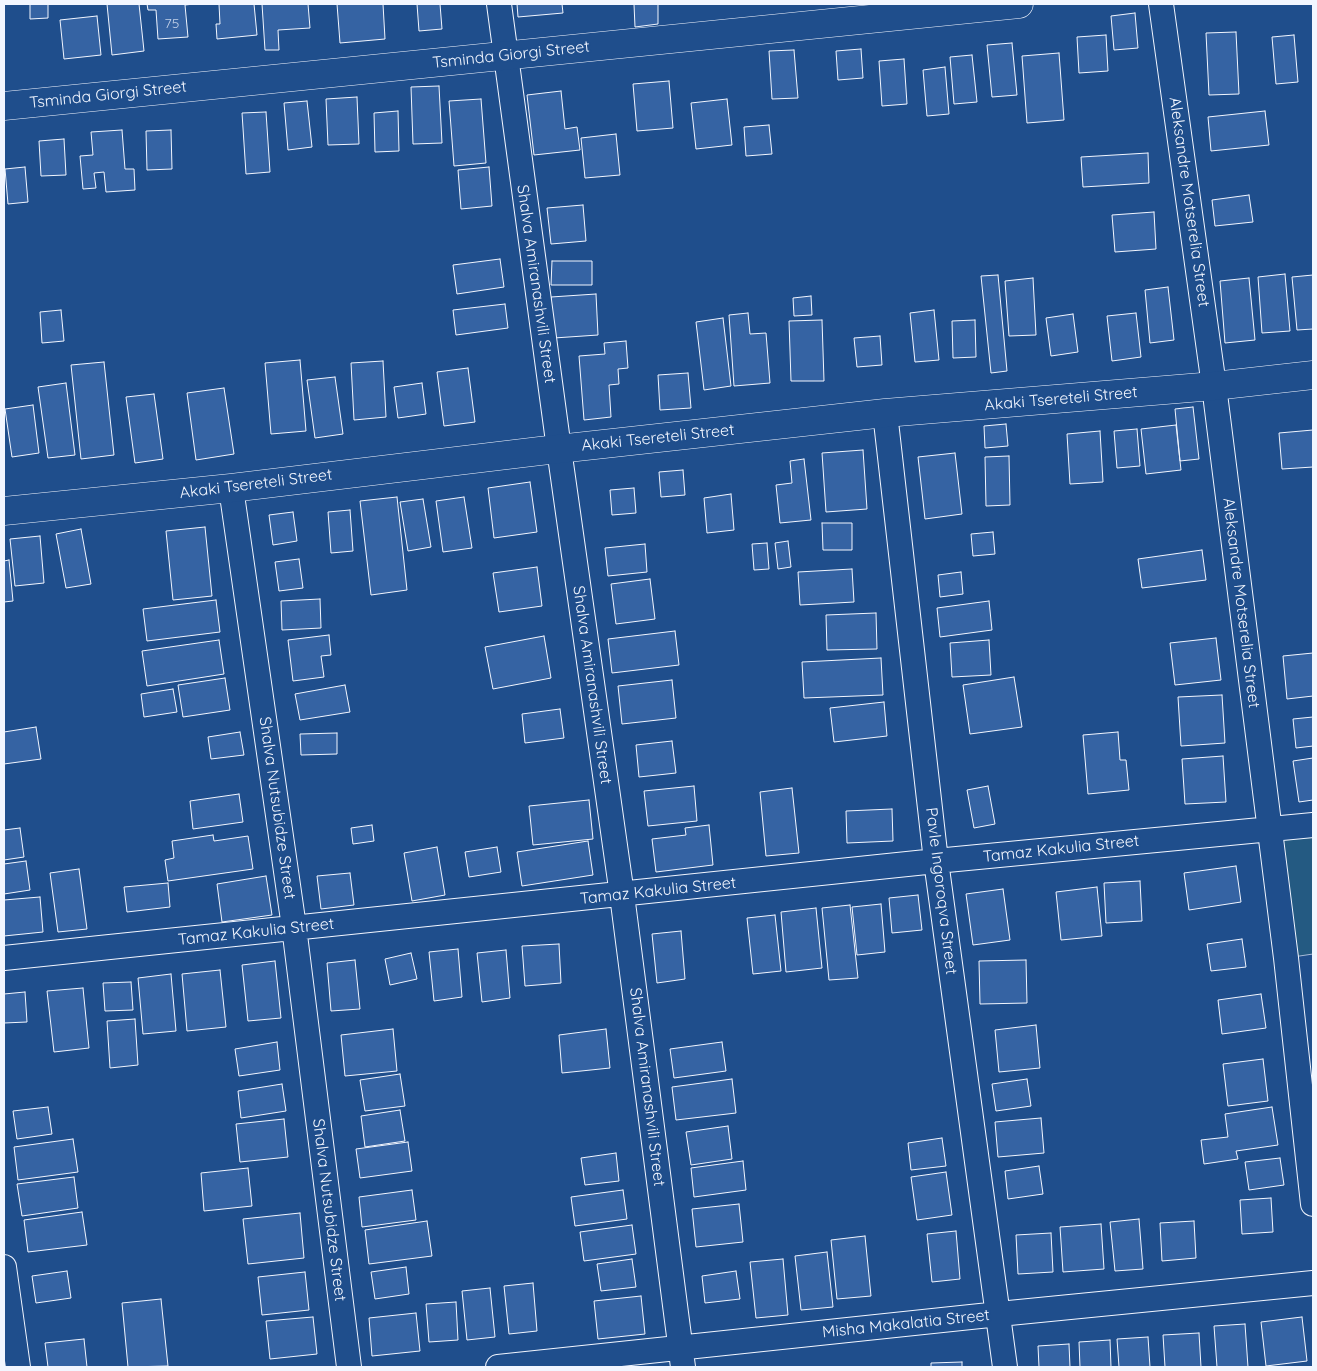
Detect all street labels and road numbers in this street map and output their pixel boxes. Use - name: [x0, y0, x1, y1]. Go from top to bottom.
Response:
- street label: Tsminda Giorgi Street: [431, 37, 591, 73]
- street label: Tsminda Giorgi Street: [28, 77, 188, 113]
- street label: Aleksandre Motserelia Street: [1165, 96, 1213, 308]
- street label: Shalva Amiranashvili Street: [513, 184, 559, 384]
- street label: Akaki Tsereteli Street: [984, 383, 1138, 415]
- street label: Akaki Tsereteli Street: [581, 420, 735, 456]
- street label: Akaki Tsereteli Street: [179, 465, 333, 503]
- street label: Aleksandre Motserelia Street: [1219, 497, 1263, 709]
- street label: Shalva Amiranashvili Street: [569, 585, 615, 785]
- street label: Shalva Nutsubidze Street: [255, 716, 299, 900]
- street label: Pavle Ingoroqva Street: [921, 806, 961, 976]
- street label: Tamaz Kakulia Street: [982, 831, 1140, 867]
- street label: Tamaz Kakulia Street: [579, 873, 737, 909]
- street label: Tamaz Kakulia Street: [177, 914, 335, 950]
- street label: Shalva Amiranashvili Street: [625, 987, 669, 1187]
- street label: Shalva Nutsubidze Street: [308, 1117, 350, 1303]
- street label: Misha Makalatia Street: [821, 1306, 991, 1342]

